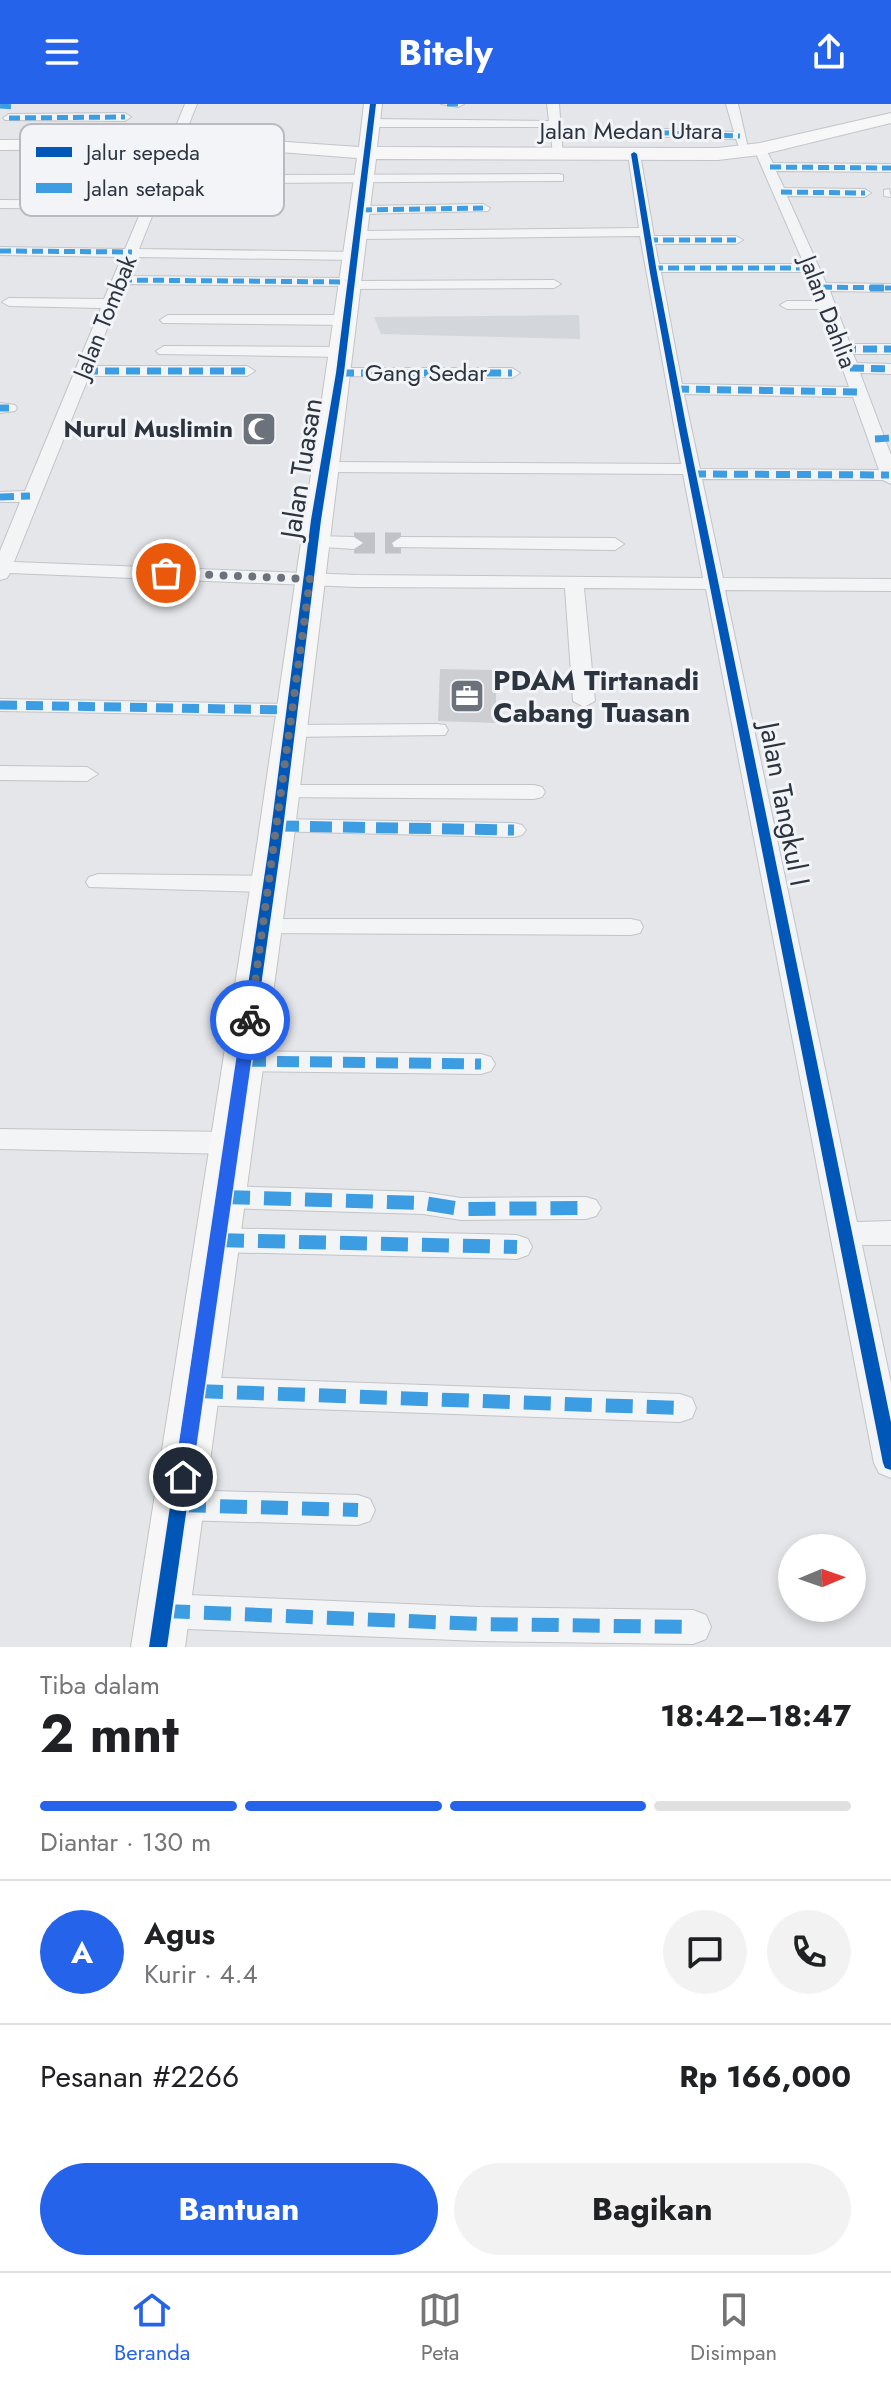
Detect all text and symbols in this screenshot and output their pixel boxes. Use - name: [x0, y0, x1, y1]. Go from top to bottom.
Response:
- text: Bitely: [398, 26, 493, 78]
- icon: menu: [40, 30, 84, 74]
- icon: share: [807, 30, 851, 74]
- street label: Jalan Medan Utara: [536, 113, 723, 148]
- legend: [20, 124, 284, 216]
- text: Jalur sepeda: [83, 136, 200, 168]
- text: Jalan setapak: [83, 172, 205, 204]
- street label: Jalan Dahlia: [790, 248, 866, 373]
- street label: Jalan Tombak: [63, 249, 145, 387]
- street label: Gang Sedar: [365, 355, 488, 390]
- street label: Jalan Tuasan: [270, 395, 333, 545]
- mosque icon: Nurul Muslimin: [240, 410, 278, 448]
- place label: Nurul Muslimin: [63, 411, 233, 446]
- pin: [132, 539, 200, 607]
- icon: bag: [144, 551, 188, 595]
- place label: PDAM Tirtanadi Cabang Tuasan: [493, 660, 699, 733]
- office icon: PDAM Tirtanadi Cabang Tuasan: [448, 677, 486, 715]
- street label: Jalan Tangkul I: [748, 715, 820, 889]
- courier: [210, 980, 290, 1060]
- icon: bike: [228, 998, 272, 1042]
- pin: [149, 1443, 217, 1511]
- icon: home: [161, 1455, 205, 1499]
- north arrow: [778, 1534, 866, 1622]
- map controls: [778, 1534, 866, 1622]
- text: Tiba dalam: [40, 1666, 160, 1704]
- text: 18:42–18:47: [660, 1694, 851, 1737]
- text: 2 mnt: [40, 1696, 179, 1772]
- text: Diantar · 130 m: [40, 1823, 211, 1861]
- button: chat: [663, 1910, 747, 1994]
- button: phone: [767, 1910, 851, 1994]
- text: Agus: [144, 1912, 215, 1955]
- text: A: [71, 1931, 93, 1974]
- text: Kurir · 4.4: [144, 1955, 258, 1993]
- text: Pesanan #2266: [40, 2055, 239, 2098]
- text: Rp 166,000: [679, 2055, 851, 2098]
- button: Bantuan: [40, 2163, 438, 2255]
- button: Bagikan: [454, 2163, 851, 2255]
- tab: Beranda: [114, 2288, 190, 2368]
- tab: Peta: [418, 2288, 462, 2368]
- tab: Disimpan: [690, 2288, 777, 2368]

